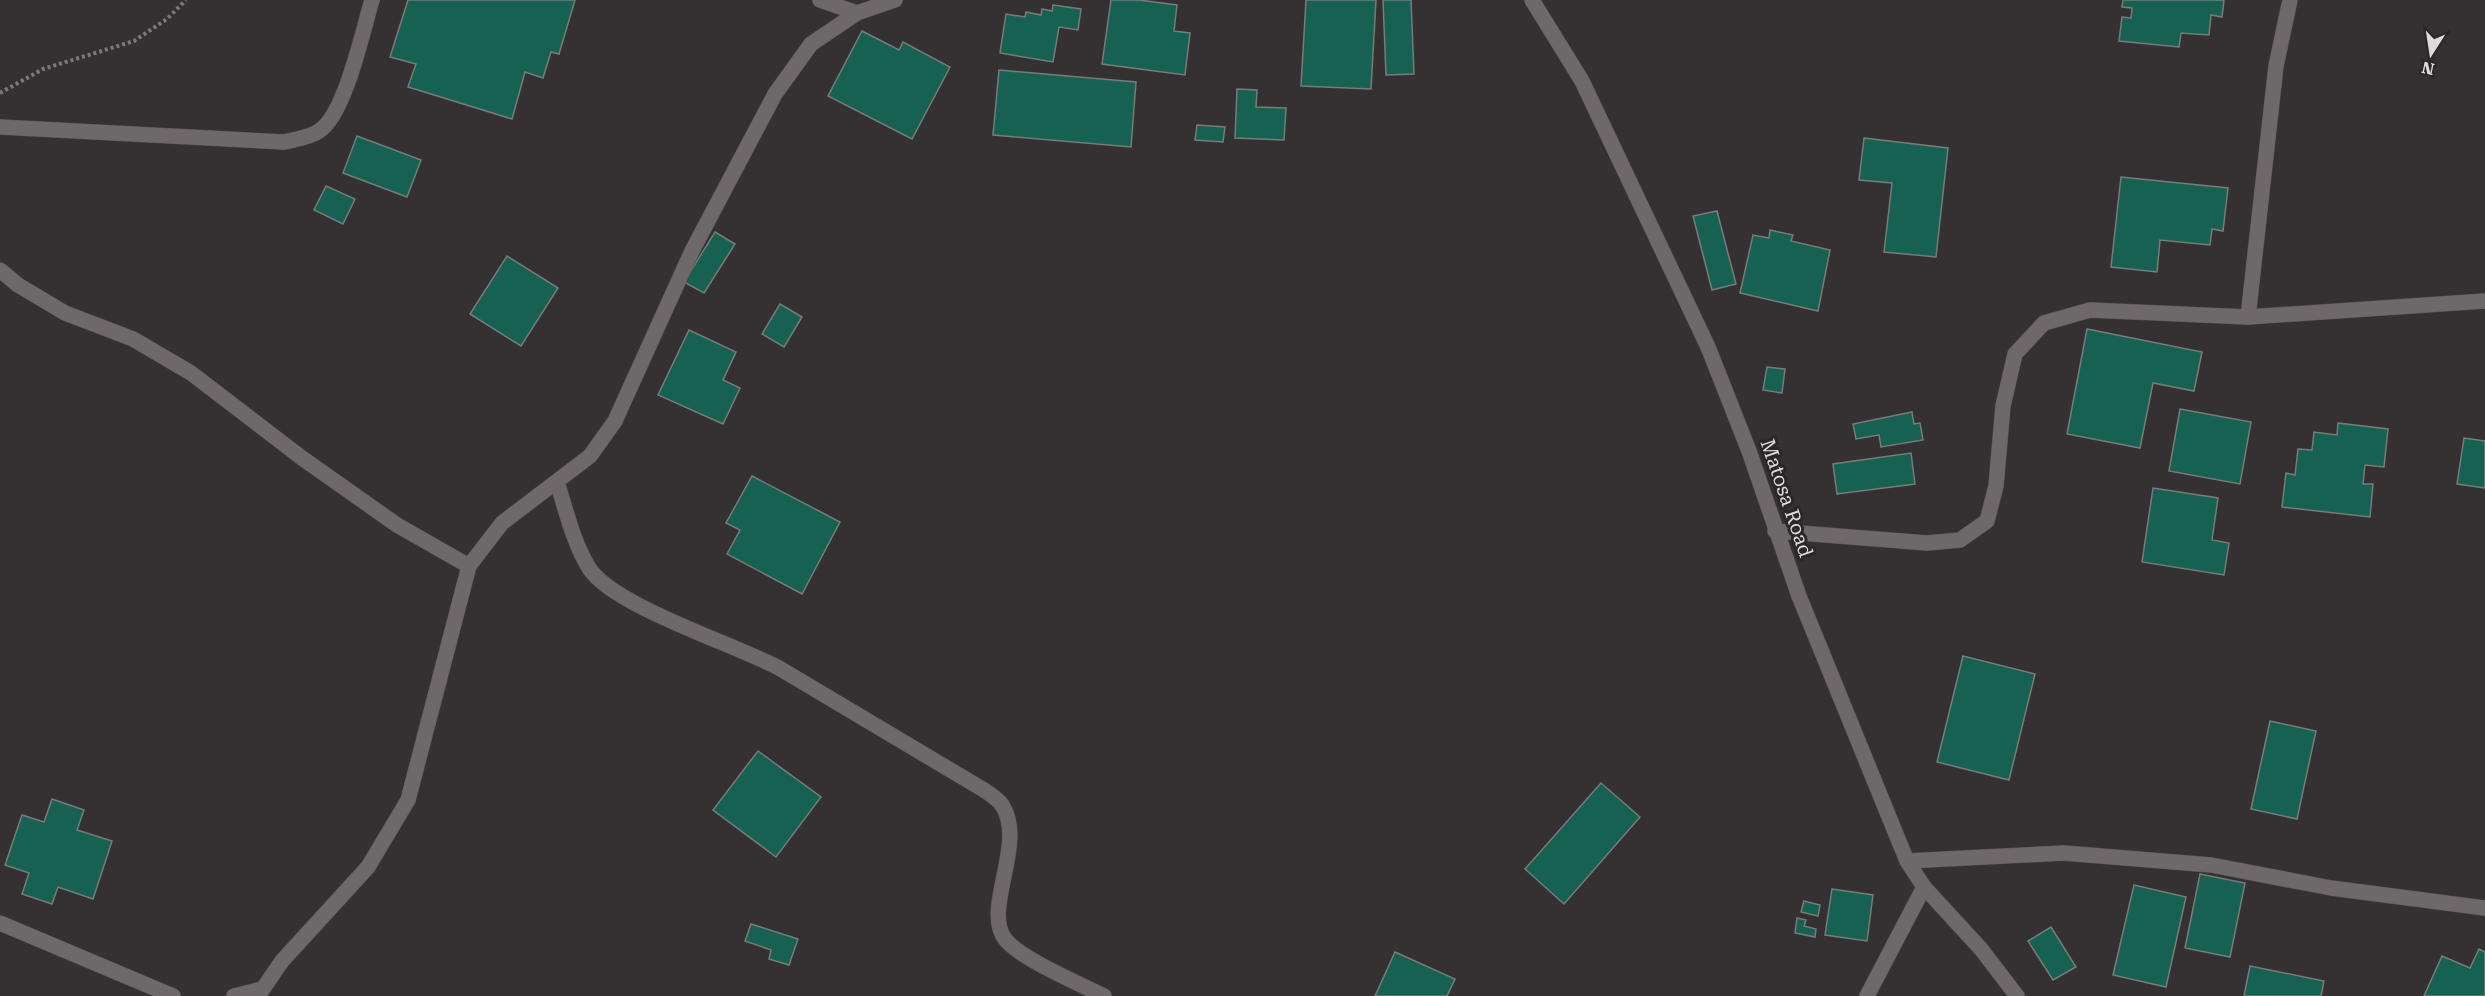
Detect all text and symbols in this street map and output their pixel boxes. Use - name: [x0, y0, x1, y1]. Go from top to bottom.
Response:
- north arrow: [2401, 24, 2461, 84]
- text: N: [2420, 58, 2436, 79]
- street label: Matosa Road: [1756, 436, 1819, 560]

